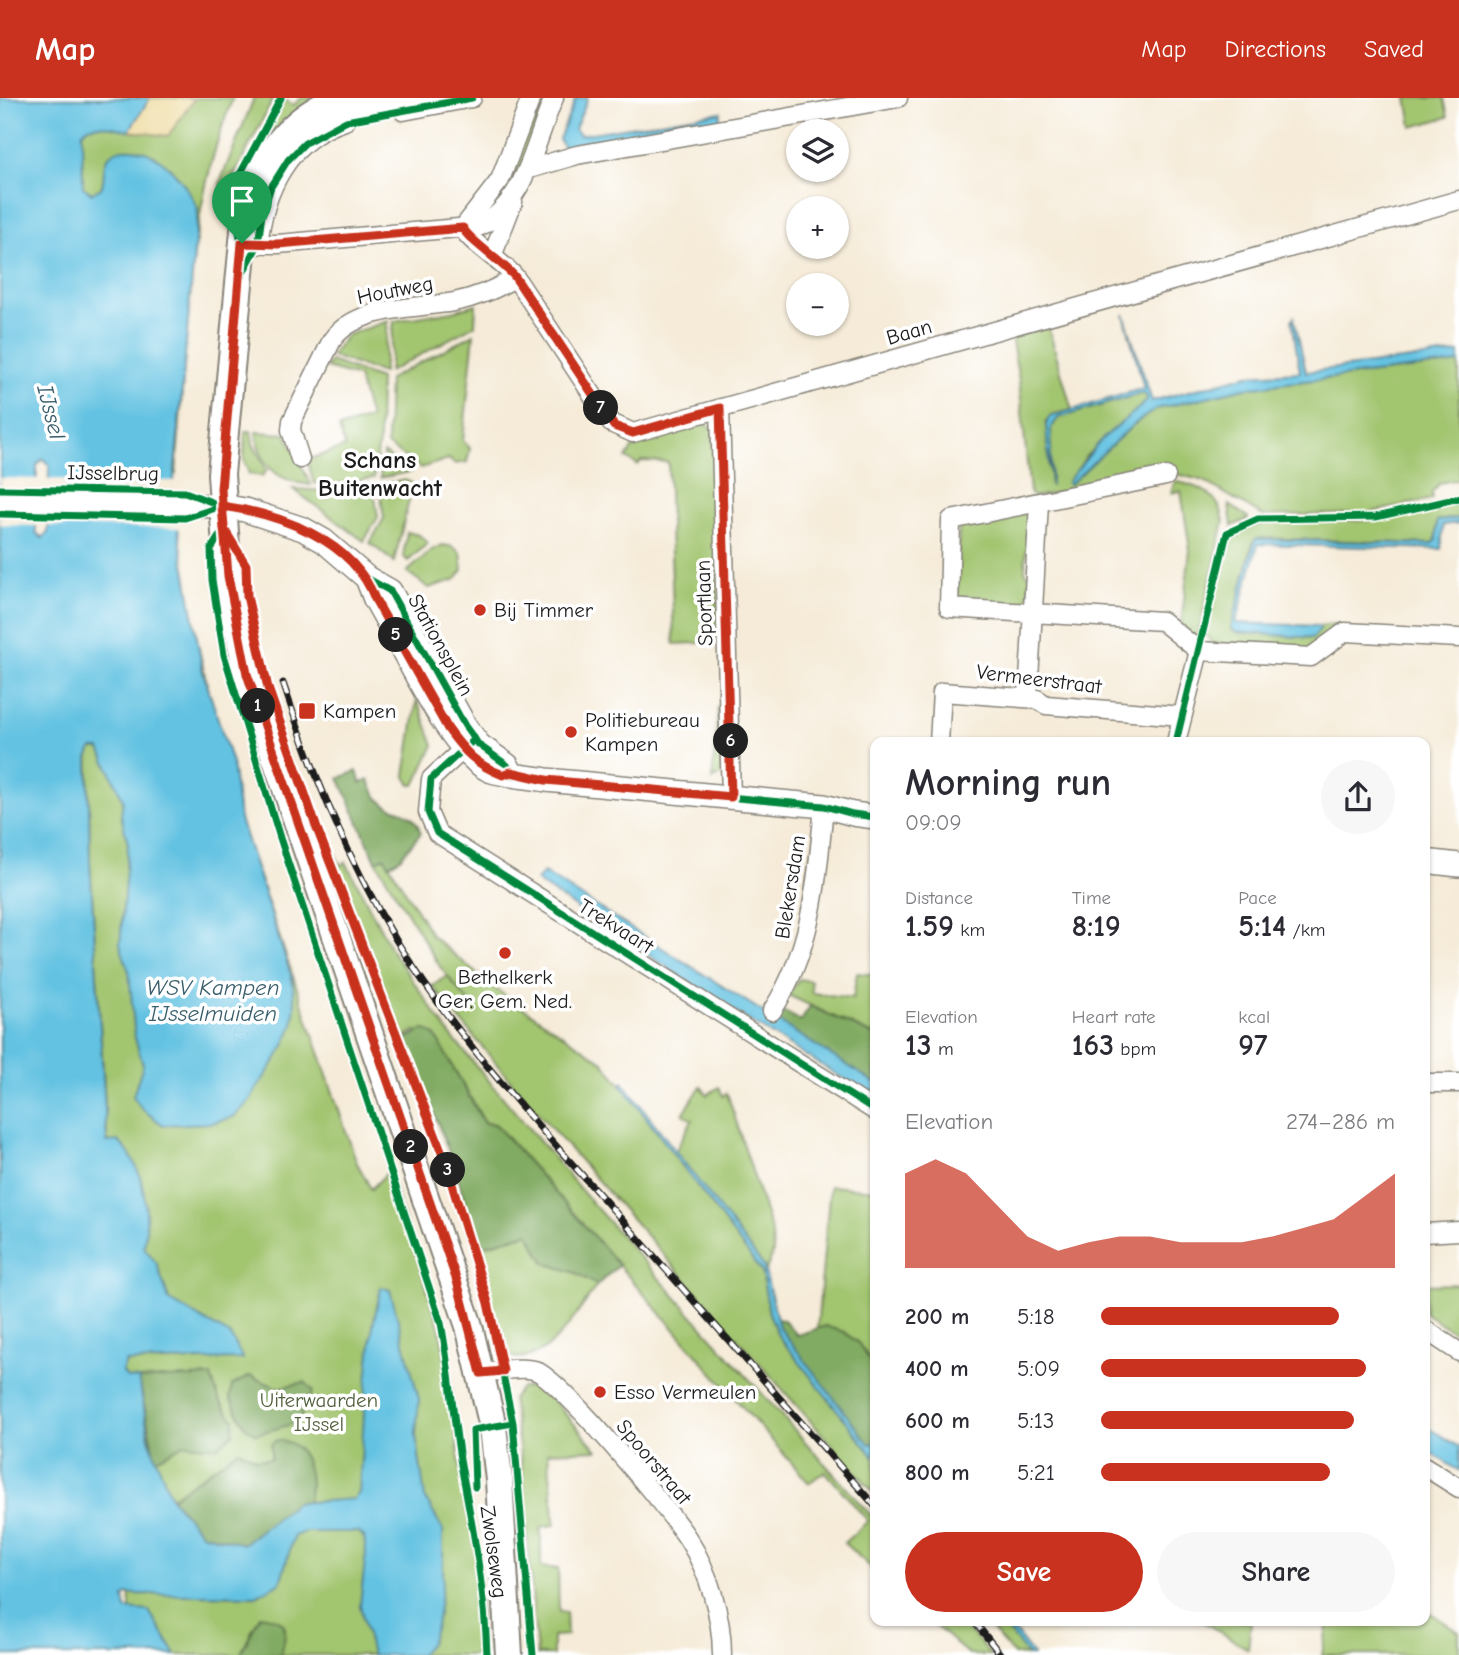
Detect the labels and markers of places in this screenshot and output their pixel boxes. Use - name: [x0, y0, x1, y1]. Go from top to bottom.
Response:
- pin: [212, 171, 272, 243]
- pin: 7: [584, 390, 618, 426]
- place label: Bij Timmer: [494, 598, 594, 622]
- marker: Bij Timmer: [472, 602, 488, 618]
- pin: 5: [378, 618, 414, 652]
- pin: 1: [240, 688, 276, 724]
- place label: Kampen: [323, 699, 396, 723]
- marker: Kampen: [297, 701, 317, 721]
- place label: Politiebureau Kampen: [585, 708, 700, 756]
- marker: Politiebureau Kampen: [563, 724, 579, 740]
- pin: 6: [714, 724, 748, 758]
- marker: Bethelkerk Ger. Gem. Ned.: [497, 945, 513, 961]
- place label: Bethelkerk Ger. Gem. Ned.: [438, 965, 572, 1013]
- pin: 2: [394, 1130, 428, 1164]
- pin: 3: [430, 1152, 466, 1188]
- place label: Esso Vermeulen: [614, 1380, 756, 1404]
- marker: Esso Vermeulen: [592, 1384, 608, 1400]

